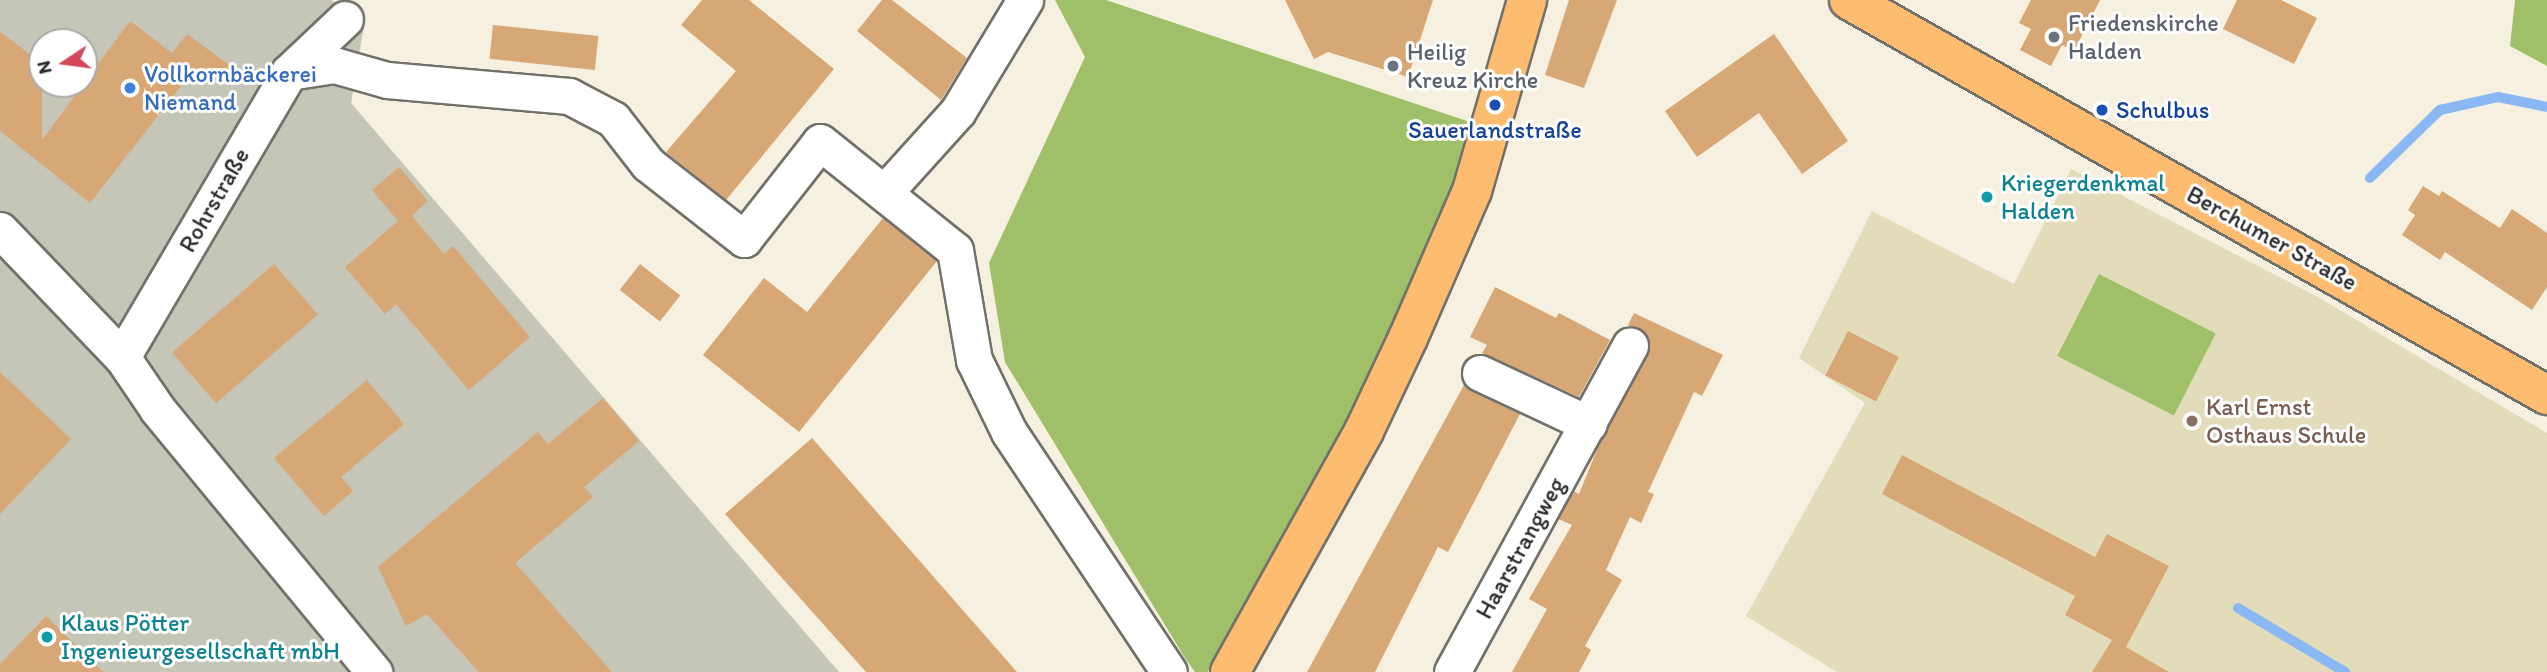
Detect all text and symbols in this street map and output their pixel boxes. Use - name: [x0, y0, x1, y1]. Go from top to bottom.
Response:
- place label: Friedenskirche Halden: [2068, 9, 2219, 65]
- north arrow: [28, 28, 98, 98]
- marker: Friedenskirche Halden: [2046, 29, 2062, 45]
- place label: Heilig Kreuz Kirche: [1407, 38, 1539, 94]
- marker: Heilig Kreuz Kirche: [1385, 58, 1401, 74]
- text: N: [31, 59, 57, 76]
- place label: Vollkornbäckerei Niemand: [144, 60, 317, 116]
- marker: Vollkornbäckerei Niemand: [122, 80, 138, 96]
- place label: Schulbus: [2116, 96, 2209, 124]
- marker: Sauerlandstraße: [1487, 97, 1503, 113]
- marker: Schulbus: [2094, 102, 2110, 118]
- place label: Sauerlandstraße: [1408, 116, 1582, 144]
- street label: Rohrstraße: [173, 143, 255, 257]
- place label: Kriegerdenkmal Halden: [2001, 169, 2165, 225]
- street label: Berchumer Straße: [2182, 179, 2362, 297]
- marker: Kriegerdenkmal Halden: [1979, 189, 1995, 205]
- place label: Karl Ernst Osthaus Schule: [2206, 393, 2366, 449]
- marker: Karl Ernst Osthaus Schule: [2184, 413, 2200, 429]
- street label: Haarstrangweg: [1469, 472, 1571, 624]
- place label: Klaus Pötter Ingenieurgesellschaft mbH: [61, 609, 340, 665]
- marker: Klaus Pötter Ingenieurgesellschaft mbH: [39, 629, 55, 645]

